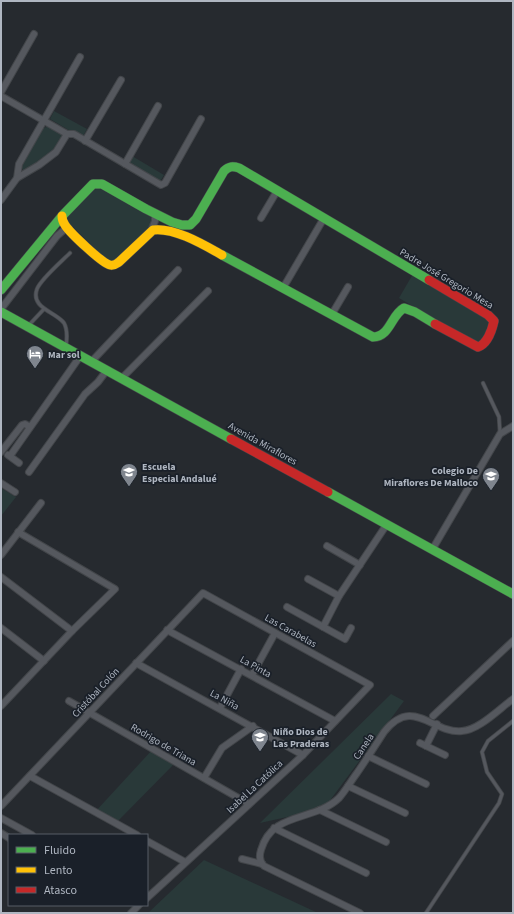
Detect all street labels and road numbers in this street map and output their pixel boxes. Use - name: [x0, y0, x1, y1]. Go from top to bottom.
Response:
- street label: Padre José Gregorio Mesa: [397, 245, 496, 312]
- street label: Avenida Miraflores: [225, 419, 300, 469]
- street label: Las Carabelas: [262, 611, 319, 651]
- street label: La Pinta: [237, 653, 274, 681]
- street label: Cristóbal Colón: [69, 665, 123, 721]
- street label: La Niña: [207, 686, 242, 714]
- street label: Rodrigo de Triana: [128, 720, 199, 769]
- street label: Canela: [350, 731, 378, 762]
- street label: Isabel La Católica: [223, 757, 286, 817]

